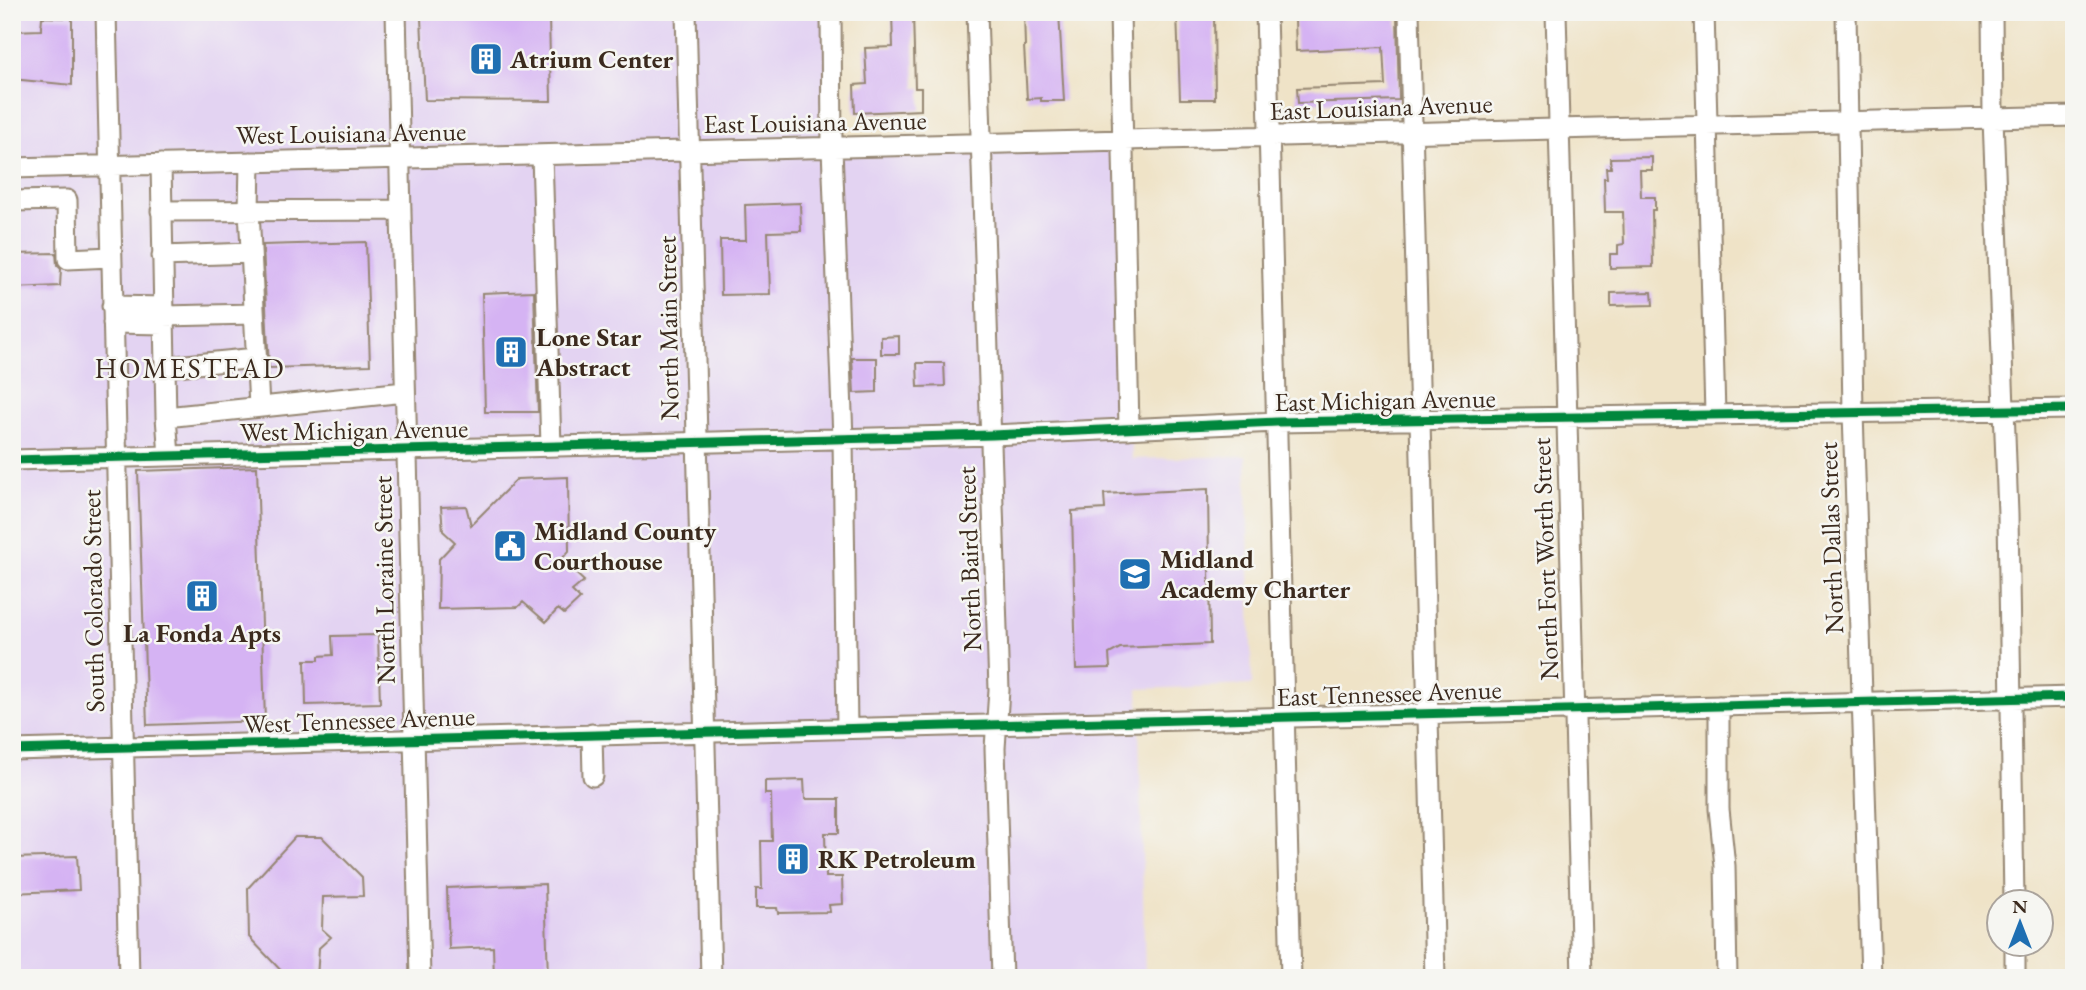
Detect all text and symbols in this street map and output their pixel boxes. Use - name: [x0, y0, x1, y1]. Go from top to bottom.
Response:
- building icon: Atrium Center: [467, 40, 505, 78]
- place label: Atrium Center: [509, 42, 674, 76]
- street label: East Louisiana Avenue: [1269, 86, 1493, 128]
- street label: East Louisiana Avenue: [703, 103, 927, 141]
- street label: West Louisiana Avenue: [236, 114, 466, 152]
- street label: North Main Street: [649, 235, 687, 421]
- place label: Lone Star Abstract: [535, 320, 641, 384]
- building icon: Lone Star Abstract: [492, 333, 530, 371]
- district label: HOMESTEAD: [94, 350, 286, 386]
- street label: East Michigan Avenue: [1274, 381, 1496, 419]
- street label: West Michigan Avenue: [239, 411, 469, 449]
- street label: North Fort Worth Street: [1524, 437, 1566, 681]
- street label: North Dallas Street: [1811, 441, 1851, 635]
- street label: North Baird Street: [949, 466, 989, 652]
- street label: North Loraine Street: [365, 475, 403, 685]
- street label: South Colorado Street: [74, 489, 112, 713]
- place label: Midland County Courthouse: [534, 514, 717, 578]
- public building icon: Midland County Courthouse: [491, 527, 529, 565]
- place label: Midland Academy Charter: [1159, 542, 1350, 606]
- school or university icon: Midland Academy Charter: [1116, 555, 1154, 593]
- building icon: La Fonda Apts: [183, 577, 221, 615]
- place label: La Fonda Apts: [123, 616, 281, 650]
- street label: East Tennessee Avenue: [1276, 672, 1502, 714]
- street label: West Tennessee Avenue: [242, 699, 476, 741]
- building icon: RK Petroleum: [774, 840, 812, 878]
- place label: RK Petroleum: [818, 842, 976, 876]
- north arrow: [1984, 888, 2054, 958]
- text: N: [2012, 894, 2028, 919]

